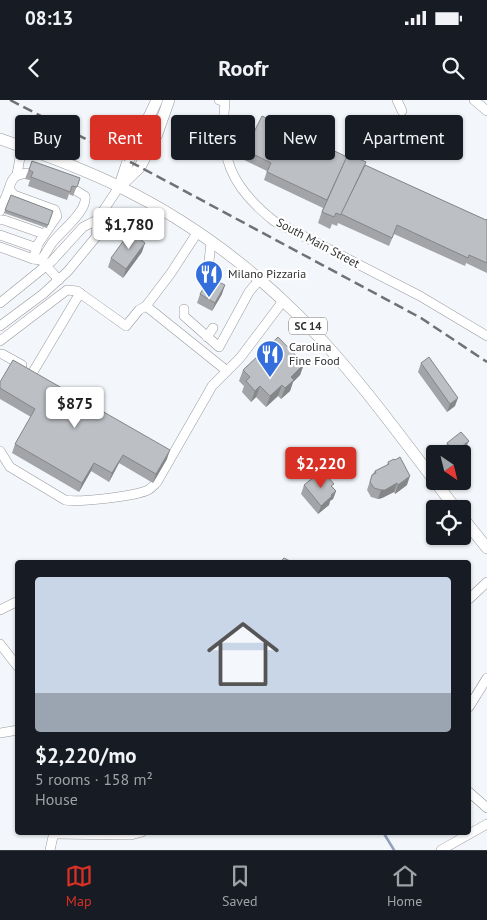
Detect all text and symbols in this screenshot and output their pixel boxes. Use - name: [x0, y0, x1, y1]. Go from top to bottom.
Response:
- text: 08:13: [25, 6, 73, 30]
- icon: back: [20, 54, 48, 82]
- text: Roofr: [218, 54, 269, 82]
- icon: search: [439, 54, 467, 82]
- chip: Buy: [15, 115, 80, 160]
- chip: Rent: [90, 115, 161, 160]
- chip: Filters: [171, 115, 255, 160]
- chip: New: [265, 115, 335, 160]
- chip: Apartment: [345, 115, 463, 160]
- pin: $1,780: [88, 208, 170, 250]
- text: $1,780: [104, 214, 154, 234]
- street label: South Main Street: [274, 214, 362, 271]
- restaurant icon: Milano Pizzaria: [194, 259, 224, 298]
- place label: Milano Pizzaria: [228, 266, 306, 281]
- road number: SC 14: [289, 318, 327, 335]
- restaurant icon: Carolina Fine Food: [255, 339, 285, 378]
- place label: Carolina Fine Food: [289, 339, 340, 368]
- pin: $875: [45, 386, 105, 429]
- text: $875: [57, 393, 93, 413]
- north arrow: [426, 445, 471, 490]
- map controls: [426, 445, 471, 545]
- pin: $2,220: [280, 446, 362, 489]
- text: $2,220: [296, 453, 346, 473]
- button: locate: [426, 500, 471, 545]
- icon: home: [198, 609, 288, 699]
- text: $2,220/mo: [35, 742, 137, 769]
- text: 5 rooms · 158 m²: [35, 769, 153, 789]
- text: House: [35, 789, 78, 809]
- tab: Map: [65, 862, 93, 910]
- tab: Saved: [222, 862, 258, 910]
- tab: Home: [387, 862, 422, 910]

